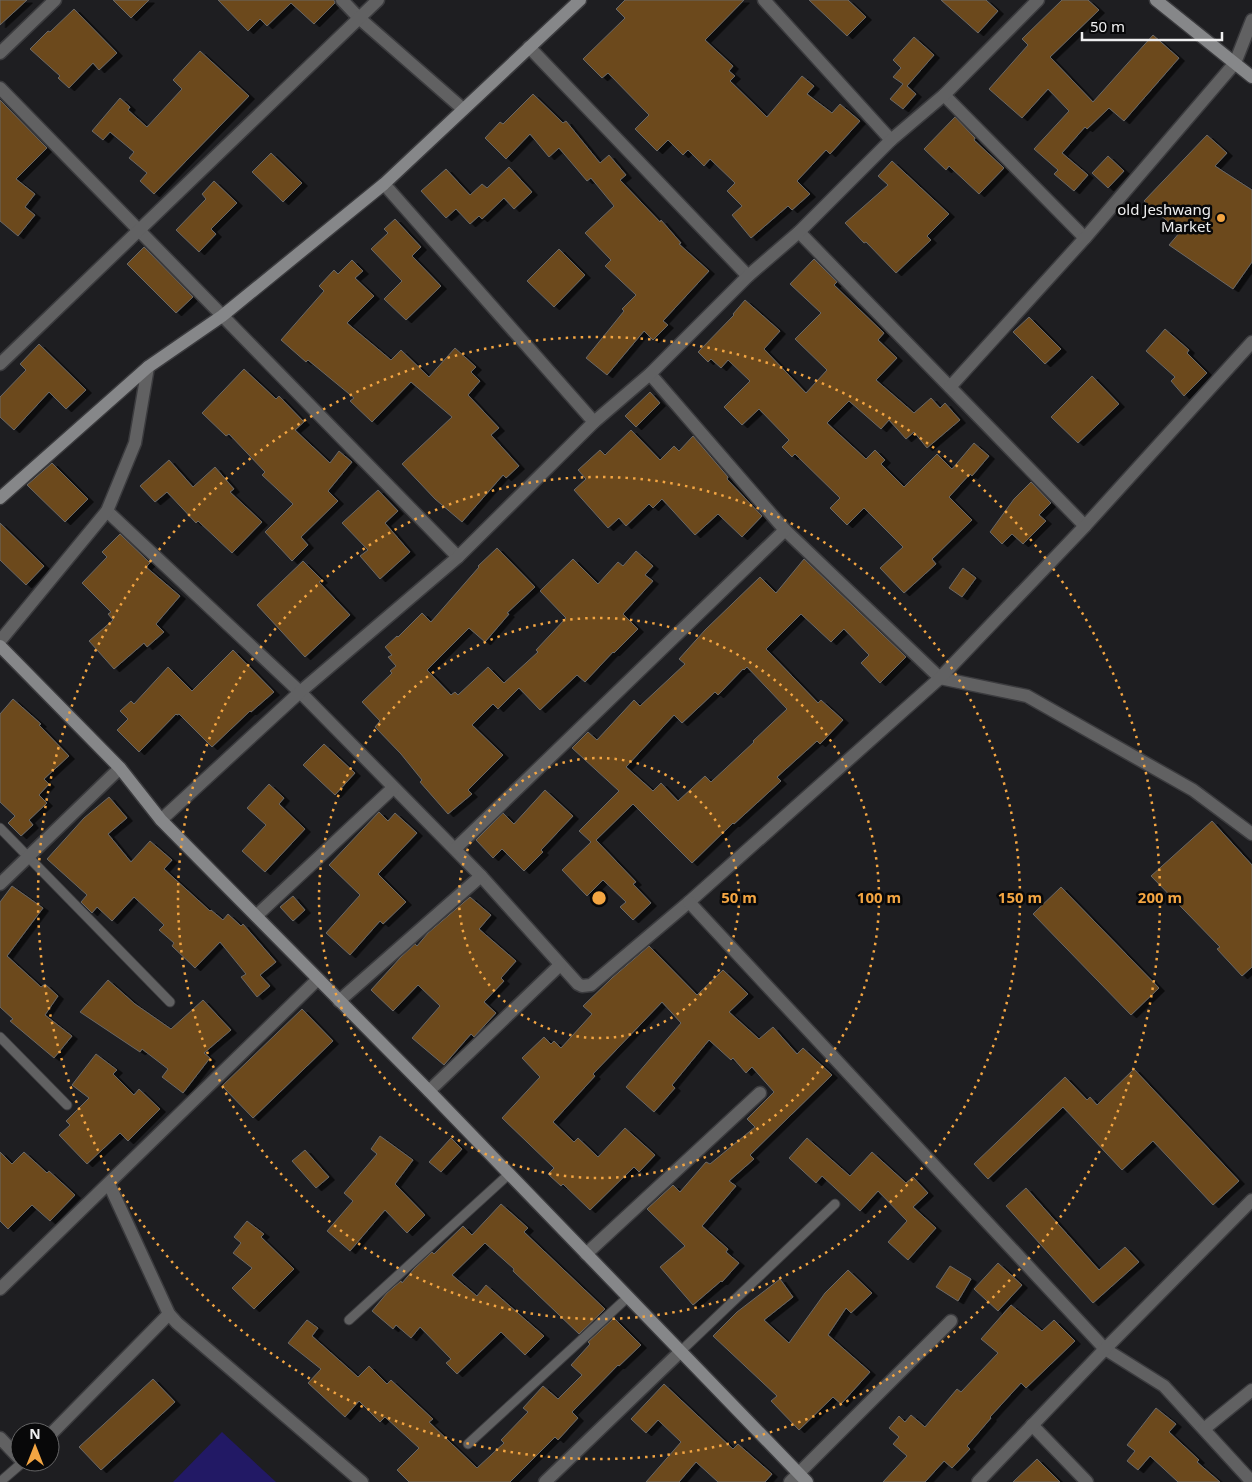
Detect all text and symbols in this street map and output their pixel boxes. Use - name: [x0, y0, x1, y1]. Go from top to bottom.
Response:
- scale bar: [1082, 10, 1222, 42]
- text: 50 m: [1090, 16, 1125, 36]
- place label: old Jeshwang Market: [1117, 199, 1212, 236]
- marker: old Jeshwang Market: [1215, 212, 1227, 224]
- text: 50 m: [721, 887, 757, 907]
- text: 100 m: [857, 887, 901, 907]
- text: 150 m: [998, 887, 1042, 907]
- text: 200 m: [1138, 887, 1182, 907]
- centre of rings: [590, 889, 608, 907]
- north arrow: [10, 1422, 60, 1472]
- text: N: [29, 1424, 41, 1443]

